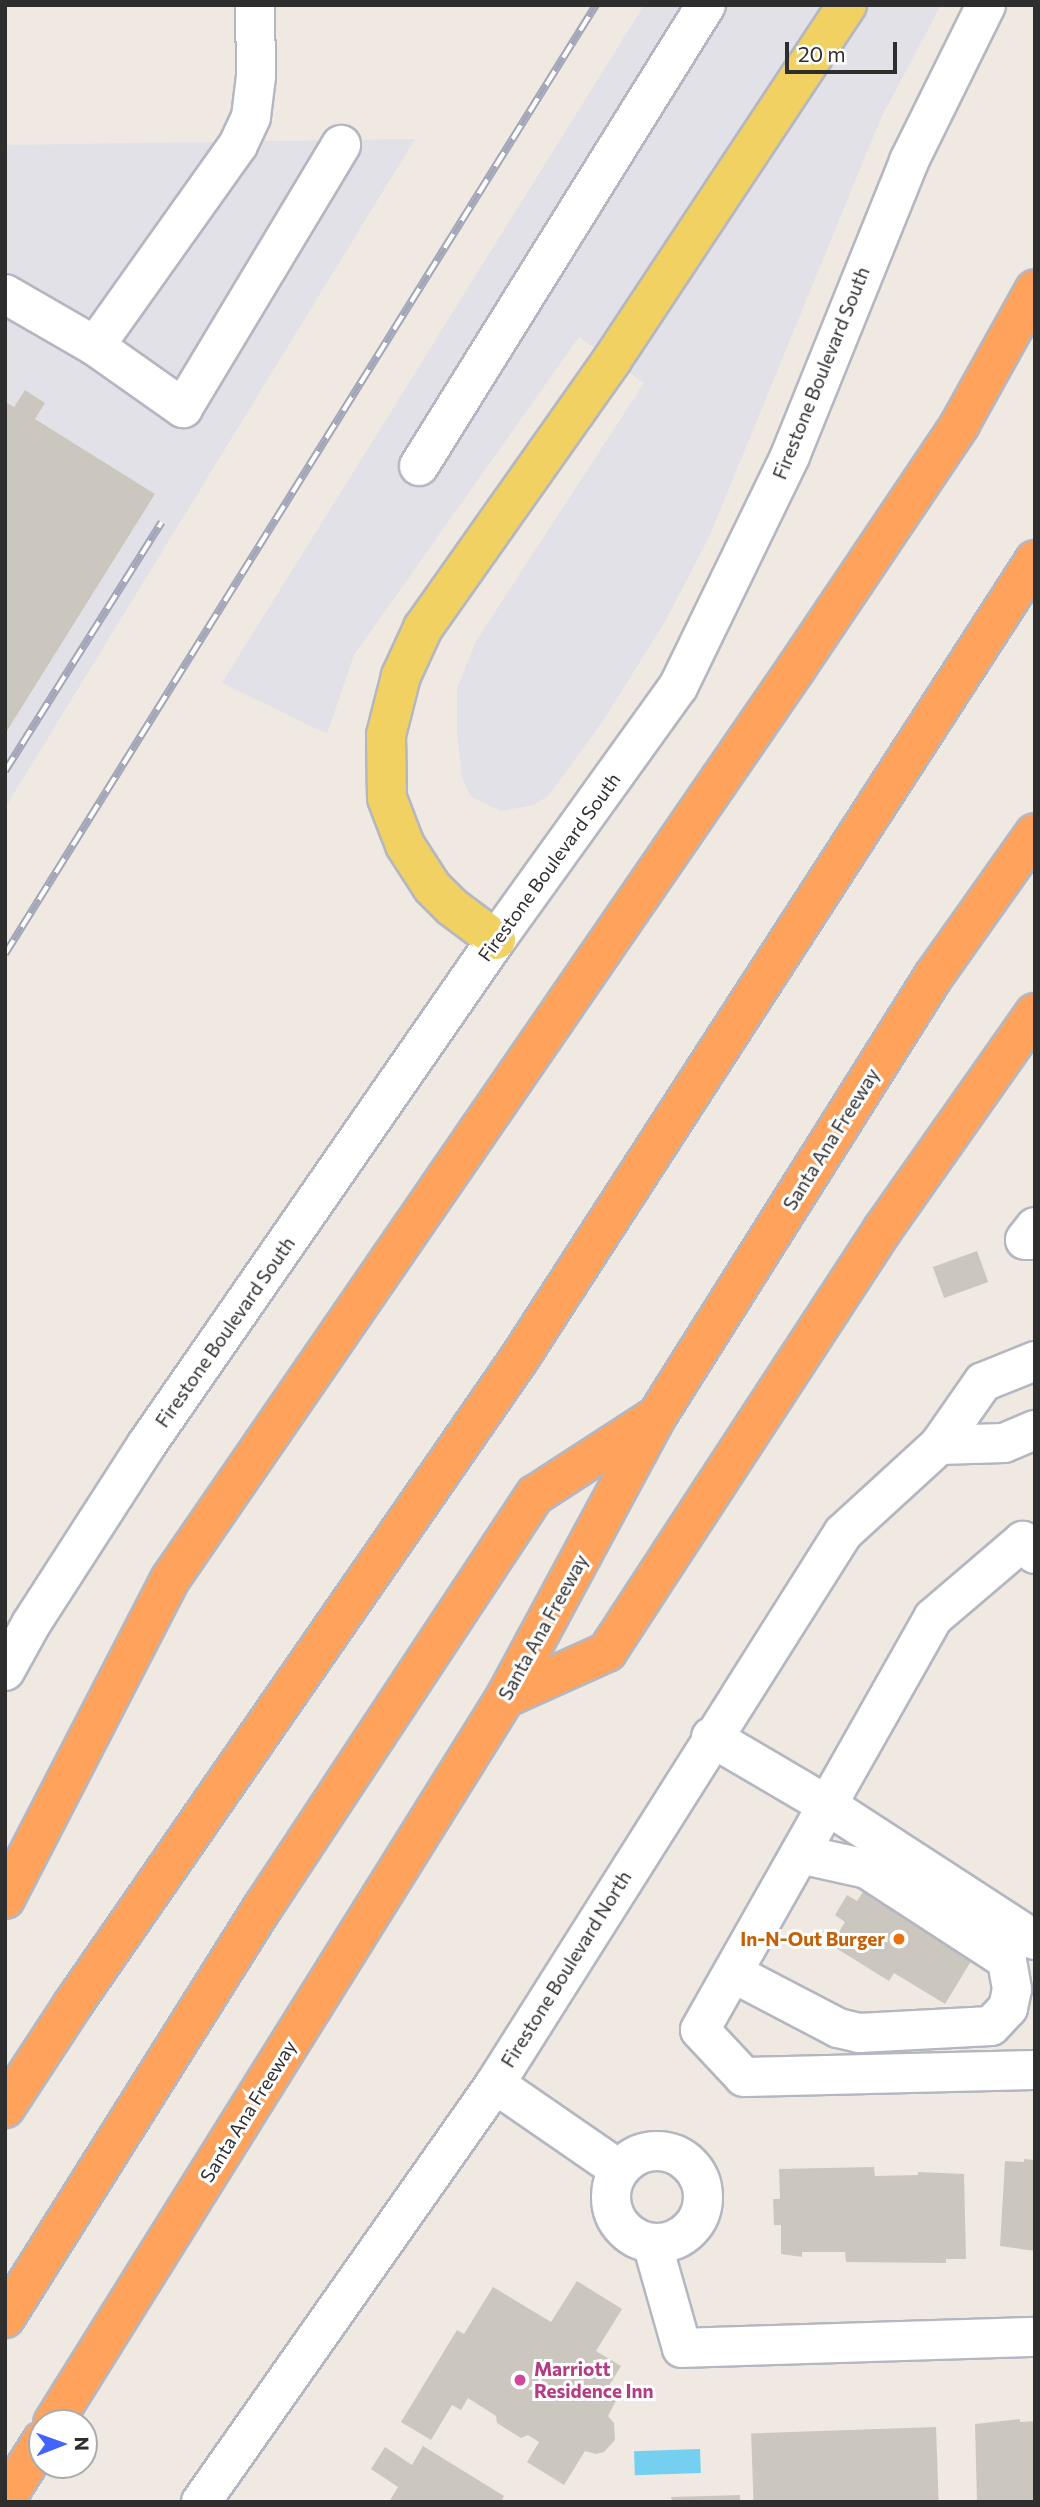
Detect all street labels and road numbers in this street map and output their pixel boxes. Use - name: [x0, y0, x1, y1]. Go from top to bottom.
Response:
- street label: Firestone Boulevard South: [768, 263, 874, 483]
- street label: Firestone Boulevard South: [473, 768, 625, 966]
- street label: Santa Ana Freeway: [778, 1064, 884, 1214]
- street label: Firestone Boulevard South: [151, 1232, 299, 1432]
- street label: Santa Ana Freeway: [493, 1550, 593, 1704]
- street label: Firestone Boulevard North: [496, 1867, 636, 2071]
- street label: Santa Ana Freeway: [195, 2036, 301, 2186]

